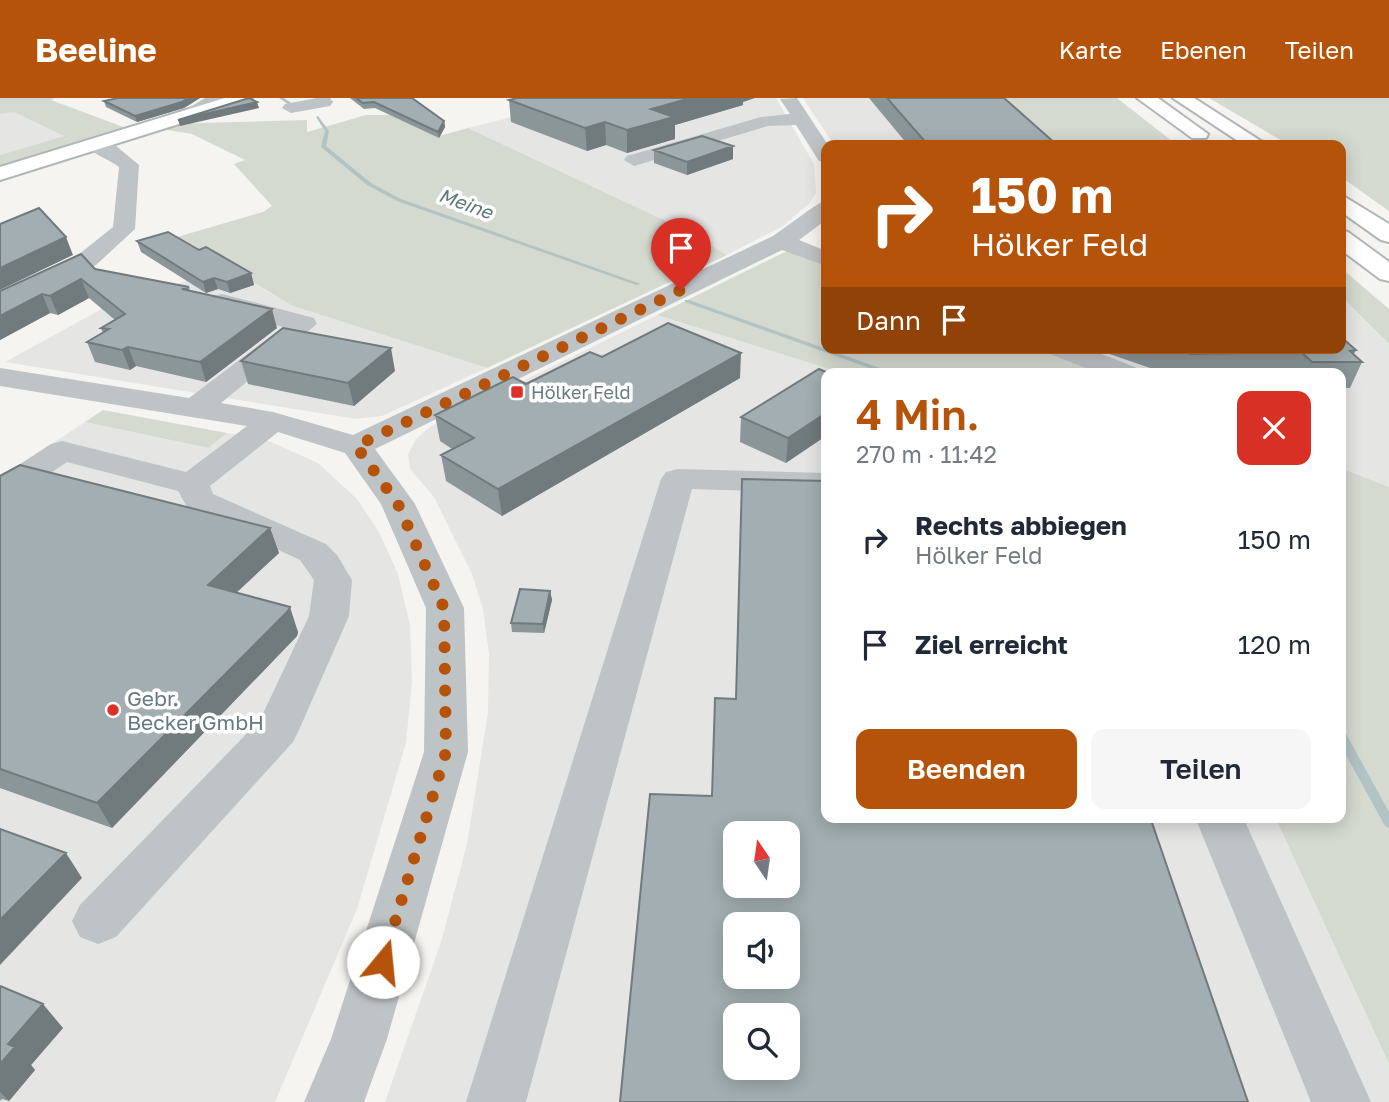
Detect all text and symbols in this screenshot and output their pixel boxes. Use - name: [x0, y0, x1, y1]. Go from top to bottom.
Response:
- text: Beeline: [35, 30, 157, 69]
- text: Karte: [1059, 35, 1122, 64]
- text: Ebenen: [1160, 35, 1247, 64]
- text: Teilen: [1285, 35, 1354, 64]
- text: 150 m: [971, 165, 1113, 224]
- icon: right: [856, 168, 947, 259]
- water label: Meine: [436, 183, 498, 224]
- pin: [651, 218, 711, 290]
- text: Hölker Feld: [971, 225, 1148, 263]
- icon: arrive: [662, 229, 700, 267]
- icon: arrive: [935, 301, 973, 339]
- text: Dann: [856, 305, 921, 336]
- place label: Hölker Feld: [531, 381, 631, 403]
- marker: Hölker Feld: [509, 384, 525, 400]
- text: 4 Min.: [856, 389, 980, 439]
- button: close: [1237, 391, 1311, 465]
- text: 270 m · 11:42: [856, 440, 997, 468]
- text: Rechts abbiegen: [915, 510, 1127, 541]
- icon: right: [856, 521, 894, 559]
- text: 150 m: [1238, 524, 1311, 555]
- text: Hölker Feld: [915, 541, 1042, 569]
- icon: arrive: [856, 626, 894, 664]
- text: Ziel erreicht: [915, 629, 1068, 660]
- text: 120 m: [1238, 629, 1311, 660]
- place label: Gebr. Becker GmbH: [127, 685, 264, 735]
- marker: Gebr. Becker GmbH: [105, 702, 121, 718]
- button: Beenden: [856, 729, 1077, 809]
- button: Teilen: [1091, 729, 1311, 809]
- north arrow: [723, 821, 800, 898]
- map controls: [723, 821, 800, 1080]
- button: sound: [723, 912, 800, 989]
- position arrow: [346, 925, 420, 999]
- button: search: [723, 1003, 800, 1080]

